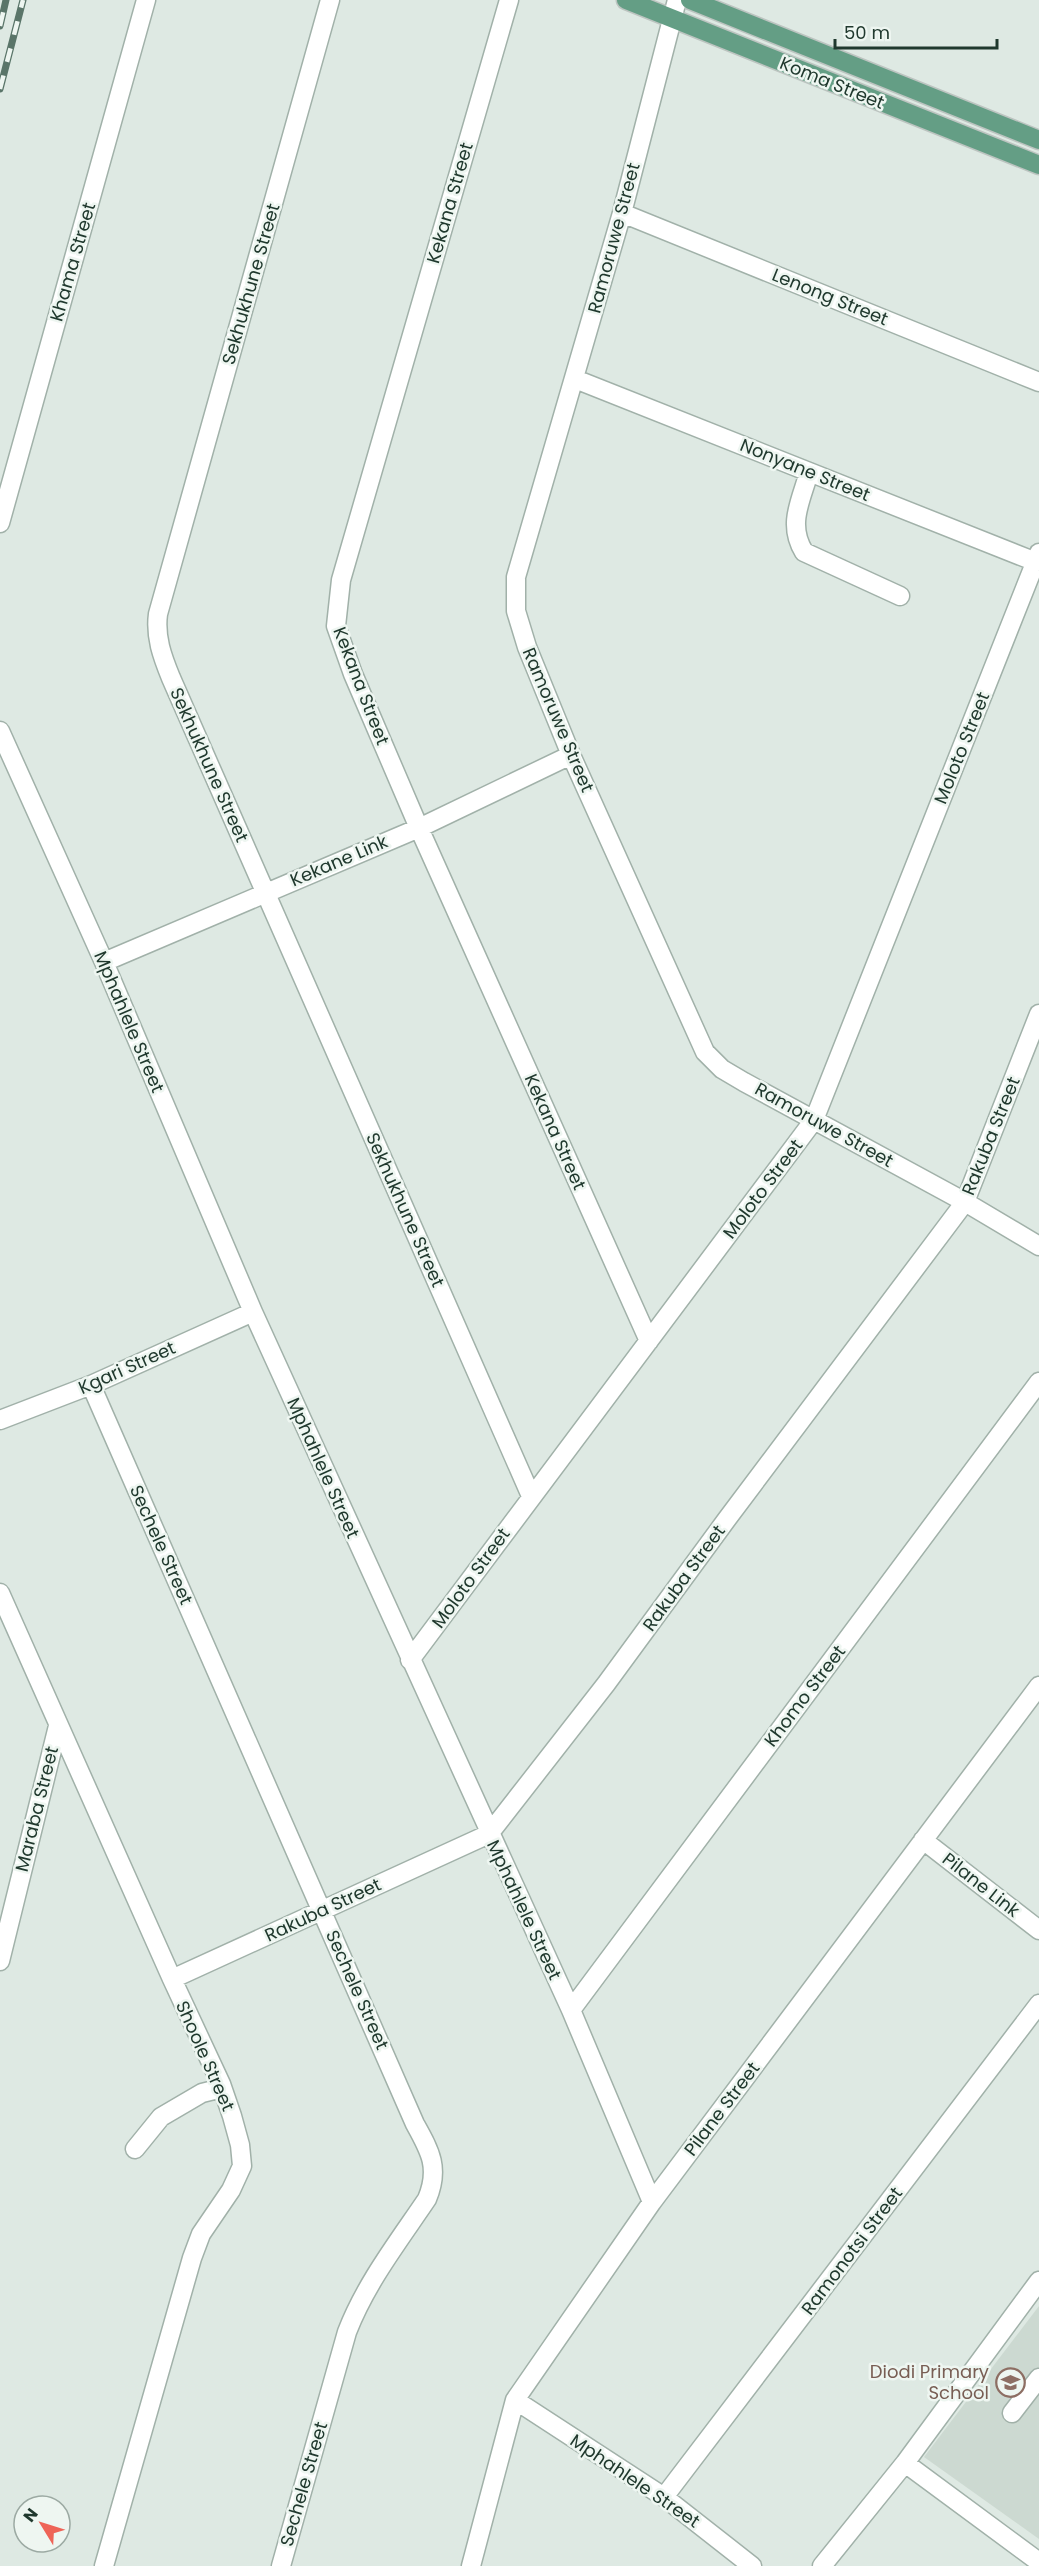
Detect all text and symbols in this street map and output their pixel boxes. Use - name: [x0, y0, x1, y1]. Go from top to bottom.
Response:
- scale bar: [835, 12, 997, 50]
- text: 50 m: [844, 20, 890, 45]
- street label: Koma Street: [776, 50, 888, 115]
- street label: Kekana Street: [420, 140, 479, 266]
- street label: Ramoruwe Street: [581, 160, 646, 316]
- street label: Khama Street: [44, 199, 101, 324]
- street label: Sekhukhune Street: [216, 200, 285, 367]
- street label: Lenong Street: [768, 262, 892, 331]
- street label: Nonyane Street: [736, 432, 874, 507]
- street label: Kekana Street: [327, 623, 395, 748]
- street label: Ramoruwe Street: [517, 644, 600, 796]
- street label: Sekhukhune Street: [164, 684, 255, 846]
- street label: Moloto Street: [928, 688, 995, 807]
- street label: Kekane Link: [286, 828, 392, 892]
- street label: Mphahlele Street: [88, 947, 171, 1096]
- street label: Kekana Street: [519, 1070, 592, 1194]
- street label: Rakuba Street: [955, 1073, 1026, 1199]
- street label: Ramoruwe Street: [750, 1076, 898, 1173]
- street label: Sekhukhune Street: [360, 1129, 451, 1291]
- street label: Moloto Street: [717, 1134, 808, 1244]
- street label: Kgari Street: [74, 1335, 179, 1400]
- street label: Mphahlele Street: [281, 1393, 366, 1542]
- street label: Sechele Street: [124, 1481, 199, 1609]
- street label: Rakuba Street: [637, 1519, 731, 1636]
- street label: Moloto Street: [426, 1522, 516, 1633]
- street label: Khomo Street: [758, 1640, 851, 1752]
- street label: Maraba Street: [9, 1744, 64, 1874]
- street label: Mphahlele Street: [481, 1836, 568, 1984]
- street label: Pilane Link: [937, 1846, 1026, 1923]
- street label: Rakuba Street: [261, 1872, 385, 1947]
- street label: Sechele Street: [320, 1926, 395, 2054]
- street label: Shoole Street: [170, 1997, 241, 2115]
- street label: Pilane Street: [678, 2057, 765, 2161]
- street label: Ramonotsi Street: [795, 2182, 908, 2320]
- place label: Diodi Primary School: [870, 2359, 989, 2405]
- school or university icon: Diodi Primary School: [994, 2366, 1026, 2398]
- street label: Sechele Street: [274, 2419, 333, 2549]
- street label: Mphahlele Street: [565, 2428, 705, 2533]
- north arrow: [12, 2494, 72, 2554]
- text: N: [18, 2503, 43, 2527]

